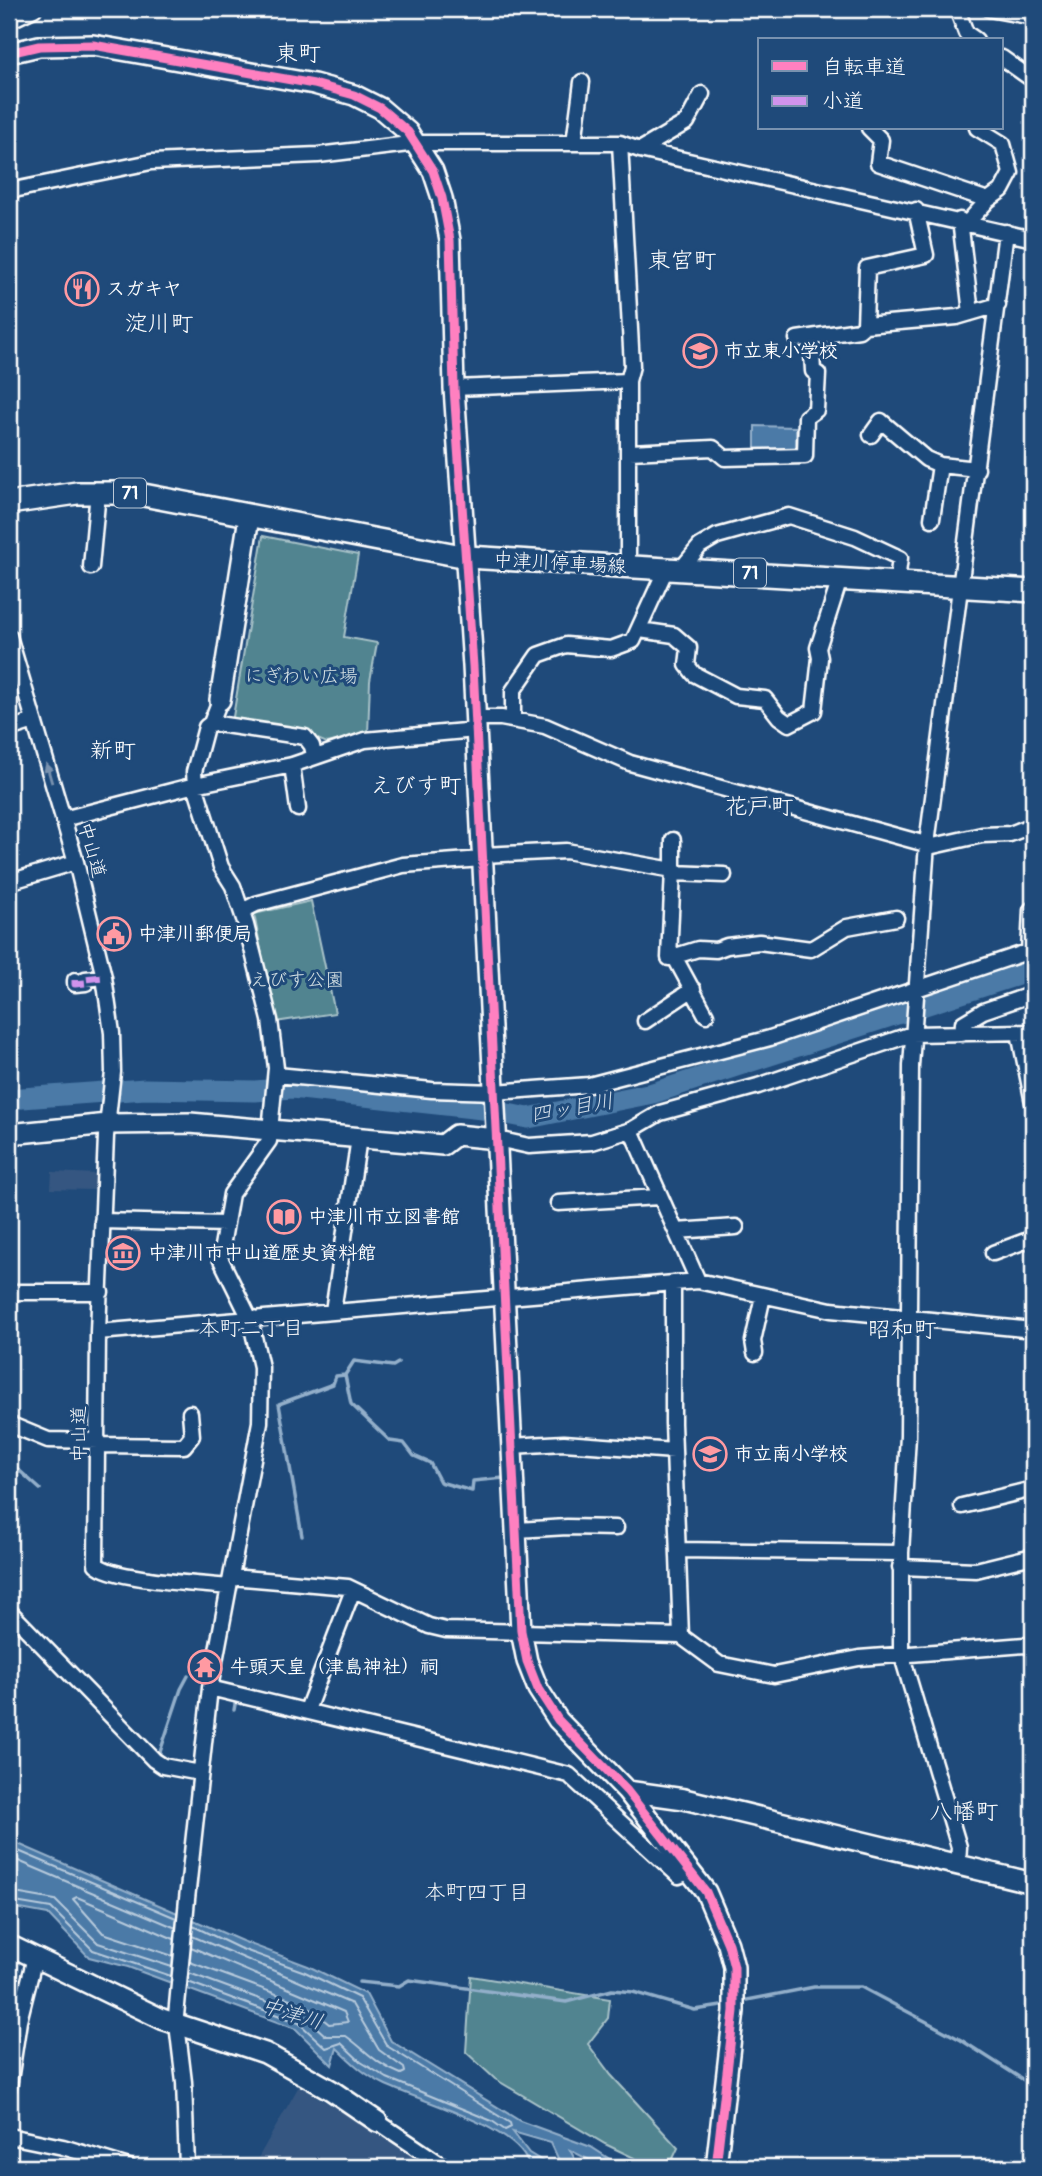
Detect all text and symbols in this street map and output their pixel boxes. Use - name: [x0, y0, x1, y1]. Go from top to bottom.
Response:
- legend: [758, 38, 1004, 130]
- district label: 東町: [275, 39, 321, 68]
- text: 自転車道: [822, 54, 906, 81]
- text: 小道: [822, 88, 864, 115]
- district label: 東宮町: [648, 246, 717, 275]
- restaurant icon: スガキヤ: [63, 270, 101, 308]
- place label: スガキヤ: [106, 277, 182, 301]
- district label: 淀川町: [125, 309, 194, 338]
- school or university icon: 市立東小学校: [681, 332, 719, 370]
- place label: 市立東小学校: [724, 339, 838, 363]
- road number: 71: [114, 478, 146, 508]
- street label: 中津川停車場線: [493, 548, 627, 578]
- road number: 71: [734, 558, 766, 588]
- park label: にぎわい広場: [244, 664, 358, 688]
- district label: 新町: [90, 736, 136, 765]
- one-way arrow: [43, 762, 53, 783]
- district label: えびす町: [370, 771, 462, 800]
- district label: 花戸町: [725, 792, 794, 821]
- street label: 中山道: [73, 819, 111, 881]
- public building icon: 中津川郵便局: [95, 915, 133, 953]
- place label: 中津川郵便局: [138, 922, 252, 946]
- park label: えびす公園: [250, 968, 344, 992]
- water label: 四ッ目川: [528, 1087, 616, 1129]
- library icon: 中津川市立図書館: [265, 1198, 303, 1236]
- place label: 中津川市立図書館: [308, 1205, 460, 1229]
- museum icon: 中津川市中山道歴史資料館: [104, 1234, 142, 1272]
- place label: 中津川市中山道歴史資料館: [148, 1241, 376, 1265]
- district label: 本町二丁目: [199, 1315, 304, 1342]
- district label: 昭和町: [868, 1315, 937, 1344]
- street label: 中山道: [67, 1405, 91, 1463]
- school or university icon: 市立南小学校: [691, 1435, 729, 1473]
- place label: 市立南小学校: [734, 1442, 848, 1466]
- temple icon: 牛頭天皇（津島神社）祠: [186, 1648, 224, 1686]
- place label: 牛頭天皇（津島神社）祠: [230, 1655, 439, 1679]
- district label: 八幡町: [930, 1797, 999, 1826]
- district label: 本町四丁目: [425, 1879, 530, 1906]
- water label: 中津川: [258, 1992, 326, 2036]

